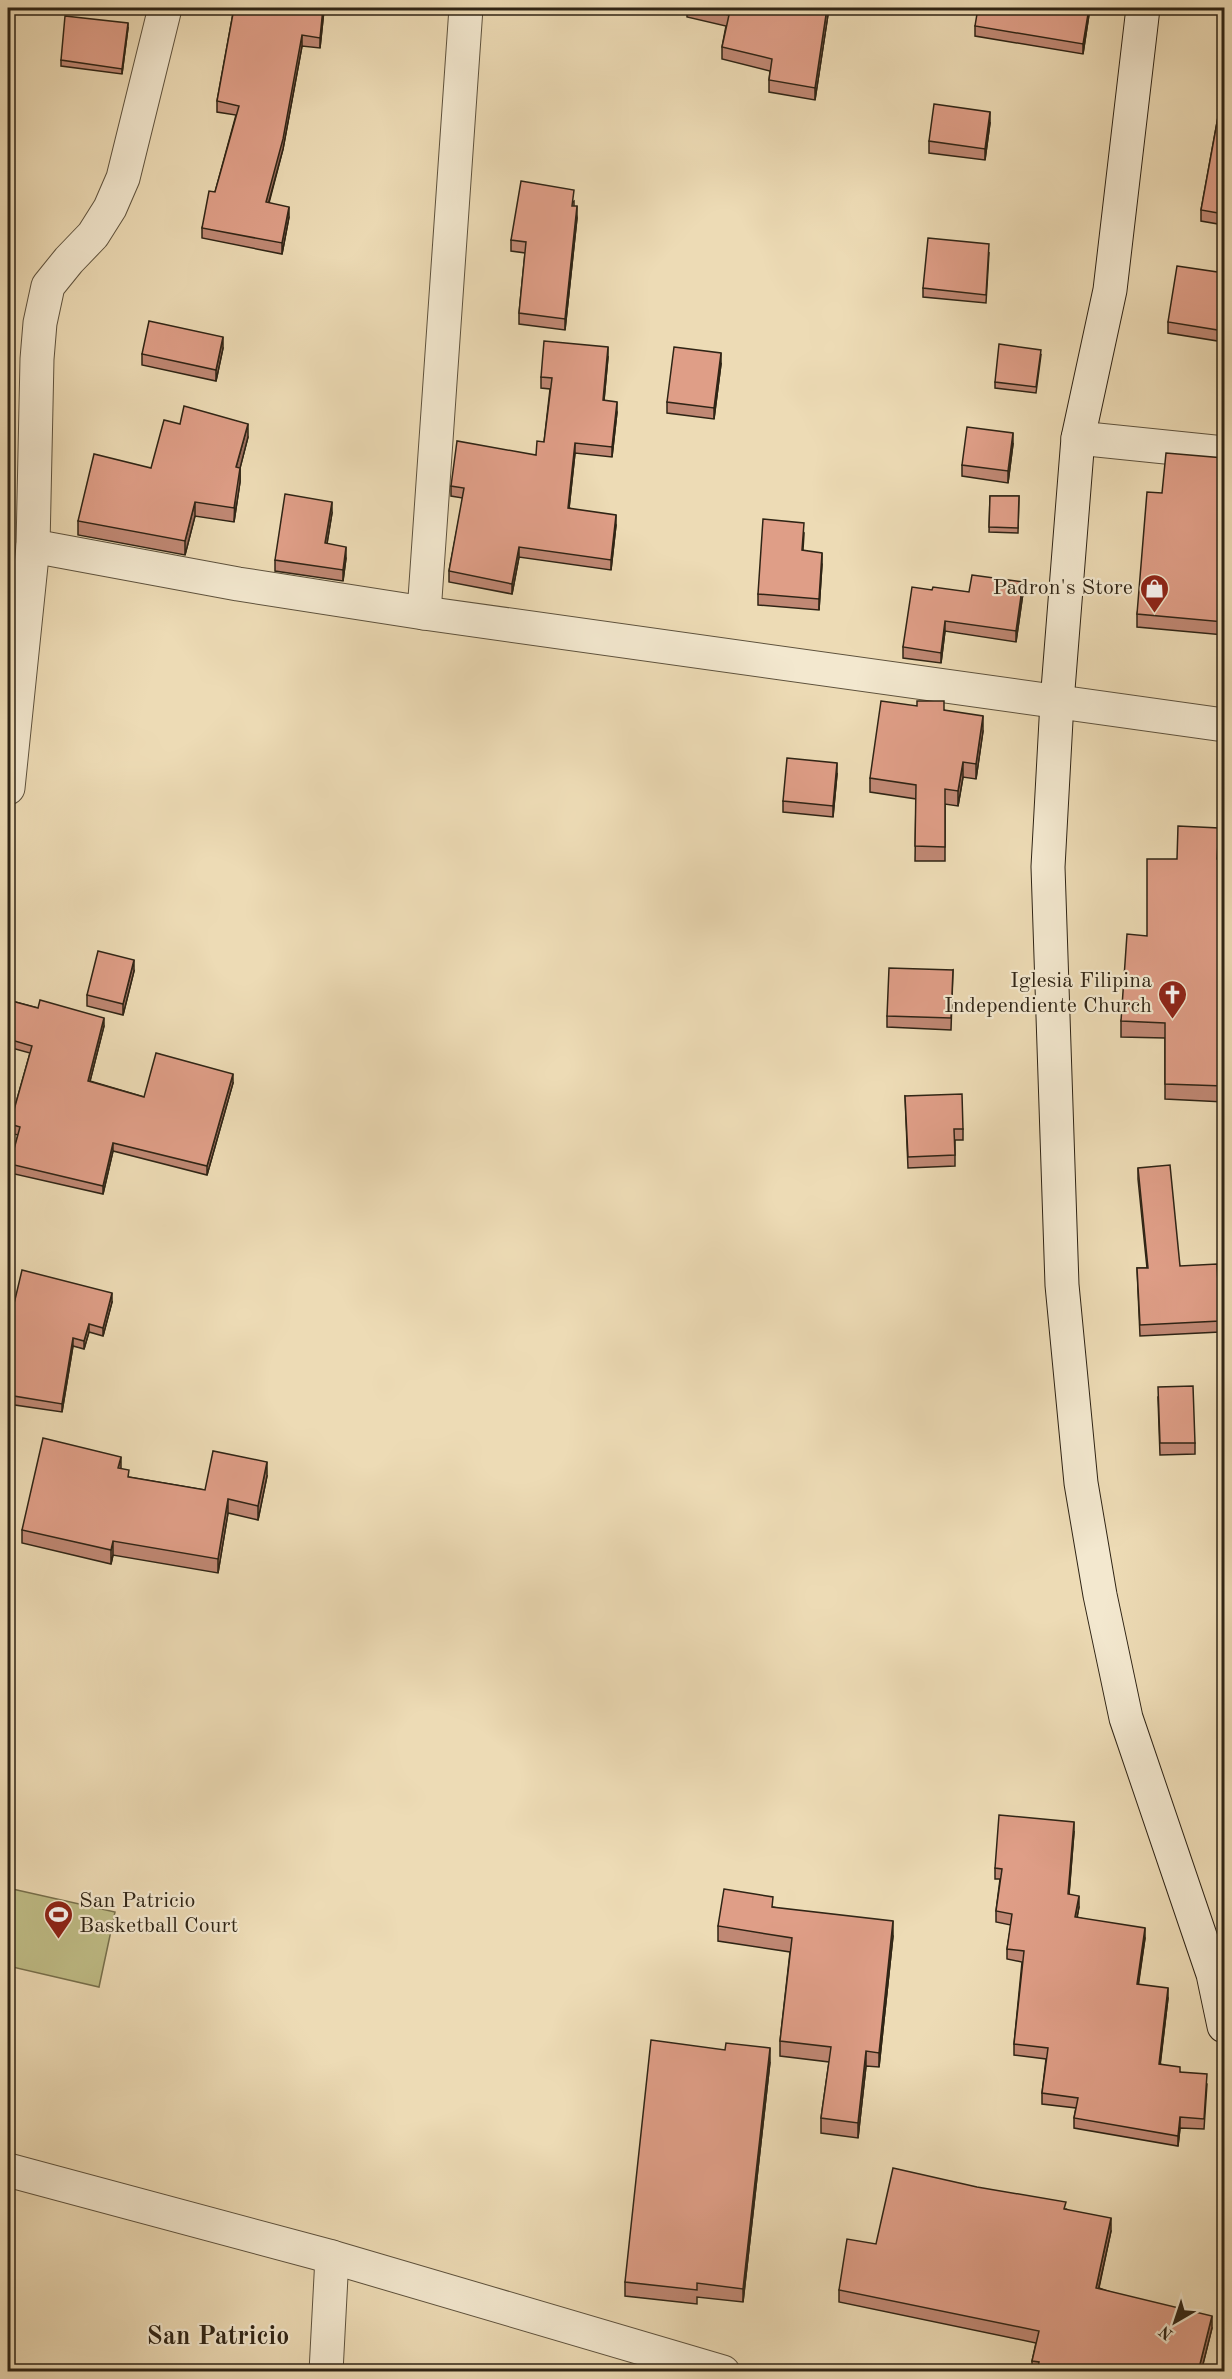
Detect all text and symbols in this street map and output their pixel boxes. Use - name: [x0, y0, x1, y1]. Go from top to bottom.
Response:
- shop icon: Padron's Store: [1138, 572, 1170, 614]
- place label: Padron's Store: [992, 577, 1133, 599]
- place label: Iglesia Filipina Independiente Church: [944, 970, 1152, 1017]
- church icon: Iglesia Filipina Independiente Church: [1157, 978, 1189, 1020]
- place label: San Patricio Basketball Court: [79, 1890, 238, 1937]
- sports icon: San Patricio Basketball Court: [42, 1898, 74, 1940]
- north arrow: [1145, 2292, 1205, 2352]
- text: N: [1156, 2322, 1177, 2342]
- district label: San Patricio: [147, 2324, 289, 2350]

